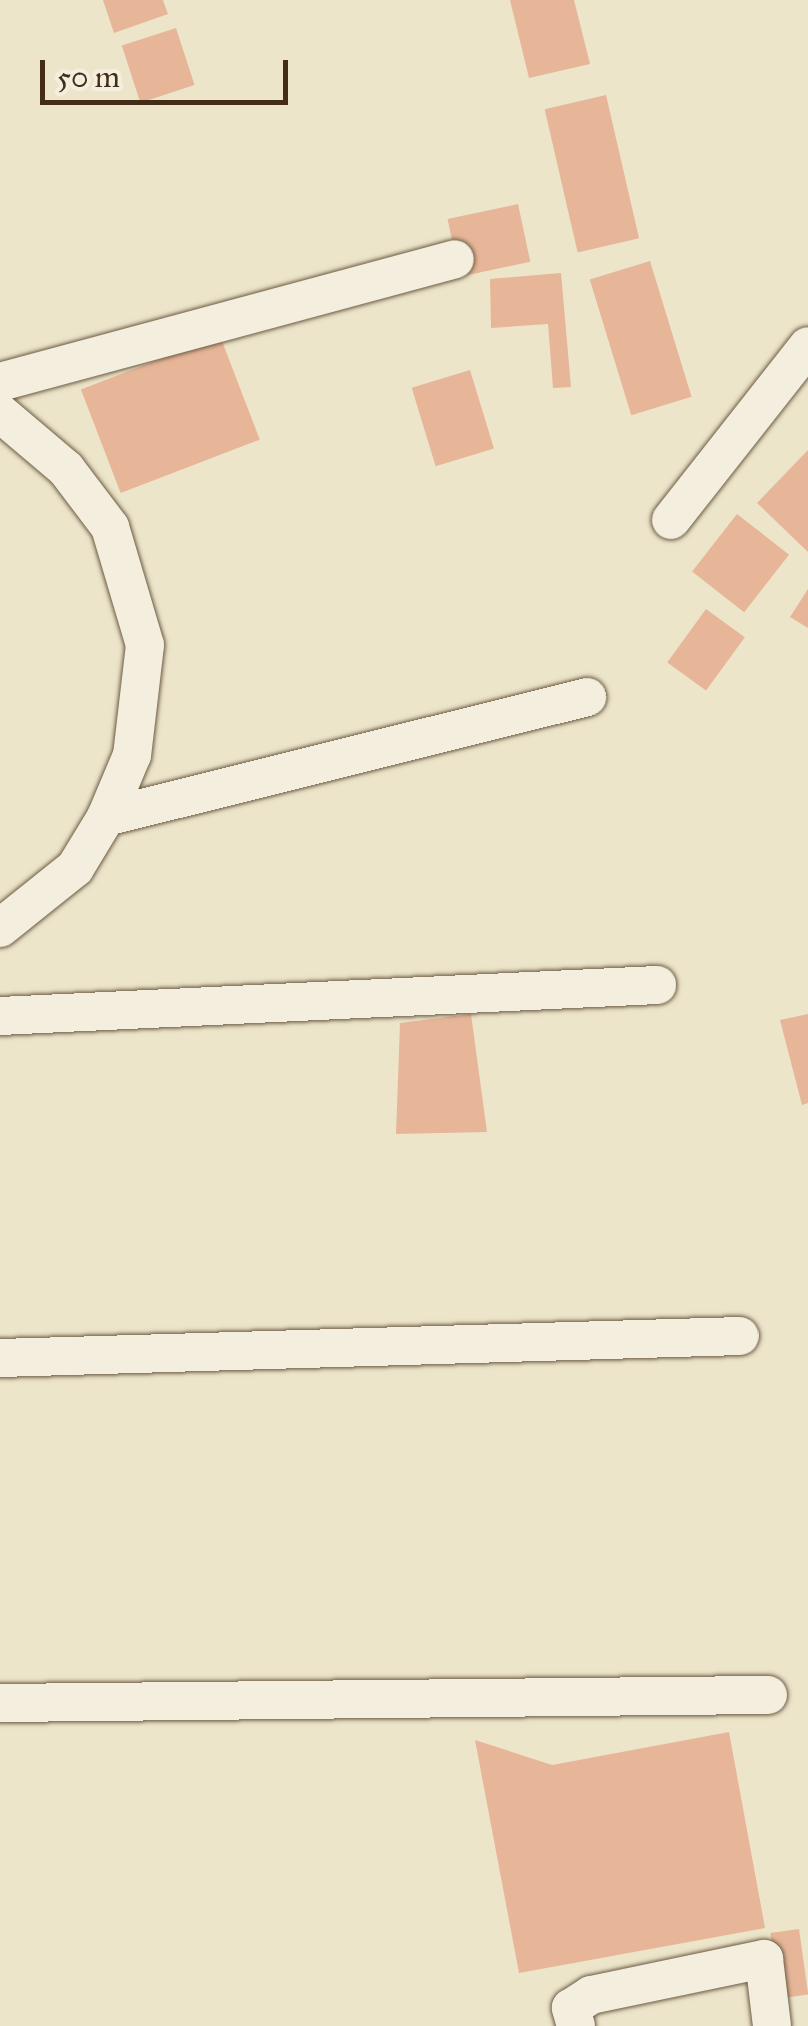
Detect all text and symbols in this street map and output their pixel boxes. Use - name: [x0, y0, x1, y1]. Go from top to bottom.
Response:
- scale bar: [45, 40, 292, 102]
- text: 50 m: [57, 59, 120, 95]

